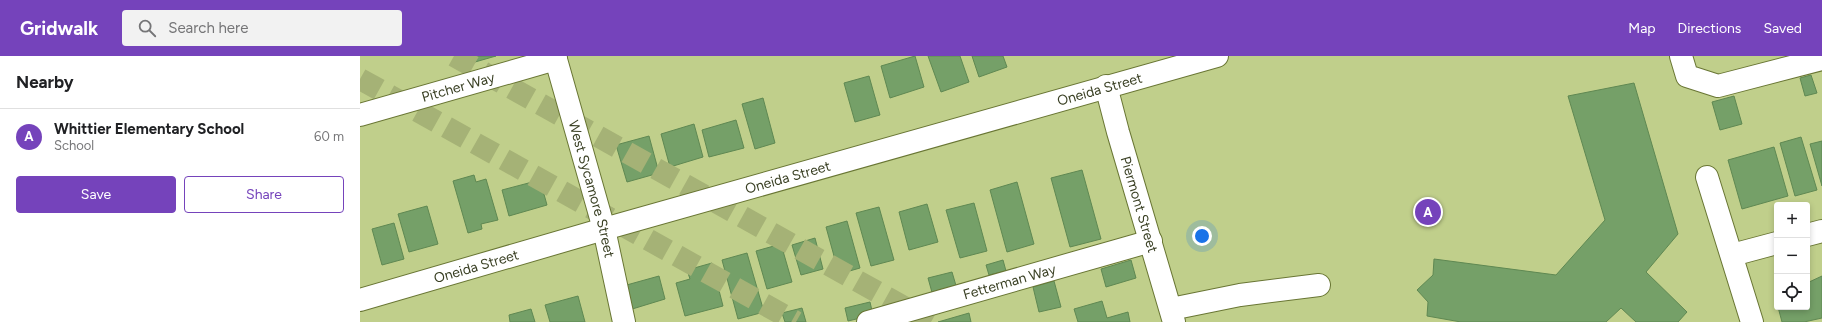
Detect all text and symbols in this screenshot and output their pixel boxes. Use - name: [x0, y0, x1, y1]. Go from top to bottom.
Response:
- search box: [122, 10, 402, 46]
- text: Gridwalk: [20, 17, 98, 40]
- icon: search: [136, 17, 158, 39]
- text: Search here: [168, 19, 248, 37]
- text: Map: [1628, 20, 1656, 37]
- text: Directions: [1678, 20, 1741, 37]
- text: Saved: [1763, 20, 1802, 37]
- street label: Pitcher Way: [420, 68, 497, 105]
- street label: Oneida Street: [1055, 69, 1144, 109]
- text: Nearby: [16, 72, 74, 92]
- street label: West Sycamore Street: [565, 118, 618, 259]
- text: Whittier Elementary School: [54, 120, 244, 138]
- text: A: [24, 129, 34, 144]
- text: 60 m: [314, 129, 344, 144]
- text: School: [54, 138, 94, 153]
- street label: Piermont Street: [1117, 154, 1162, 255]
- street label: Oneida Street: [743, 157, 832, 197]
- button: Save: [16, 176, 176, 213]
- button: Share: [184, 176, 344, 213]
- pin: A: [1415, 197, 1441, 227]
- map controls: [1774, 202, 1810, 310]
- button: +: [1774, 202, 1810, 238]
- your location: [1192, 226, 1212, 246]
- button: −: [1774, 238, 1810, 274]
- street label: Oneida Street: [432, 246, 521, 287]
- street label: Fetterman Way: [961, 260, 1058, 303]
- button: locate: [1774, 274, 1810, 310]

